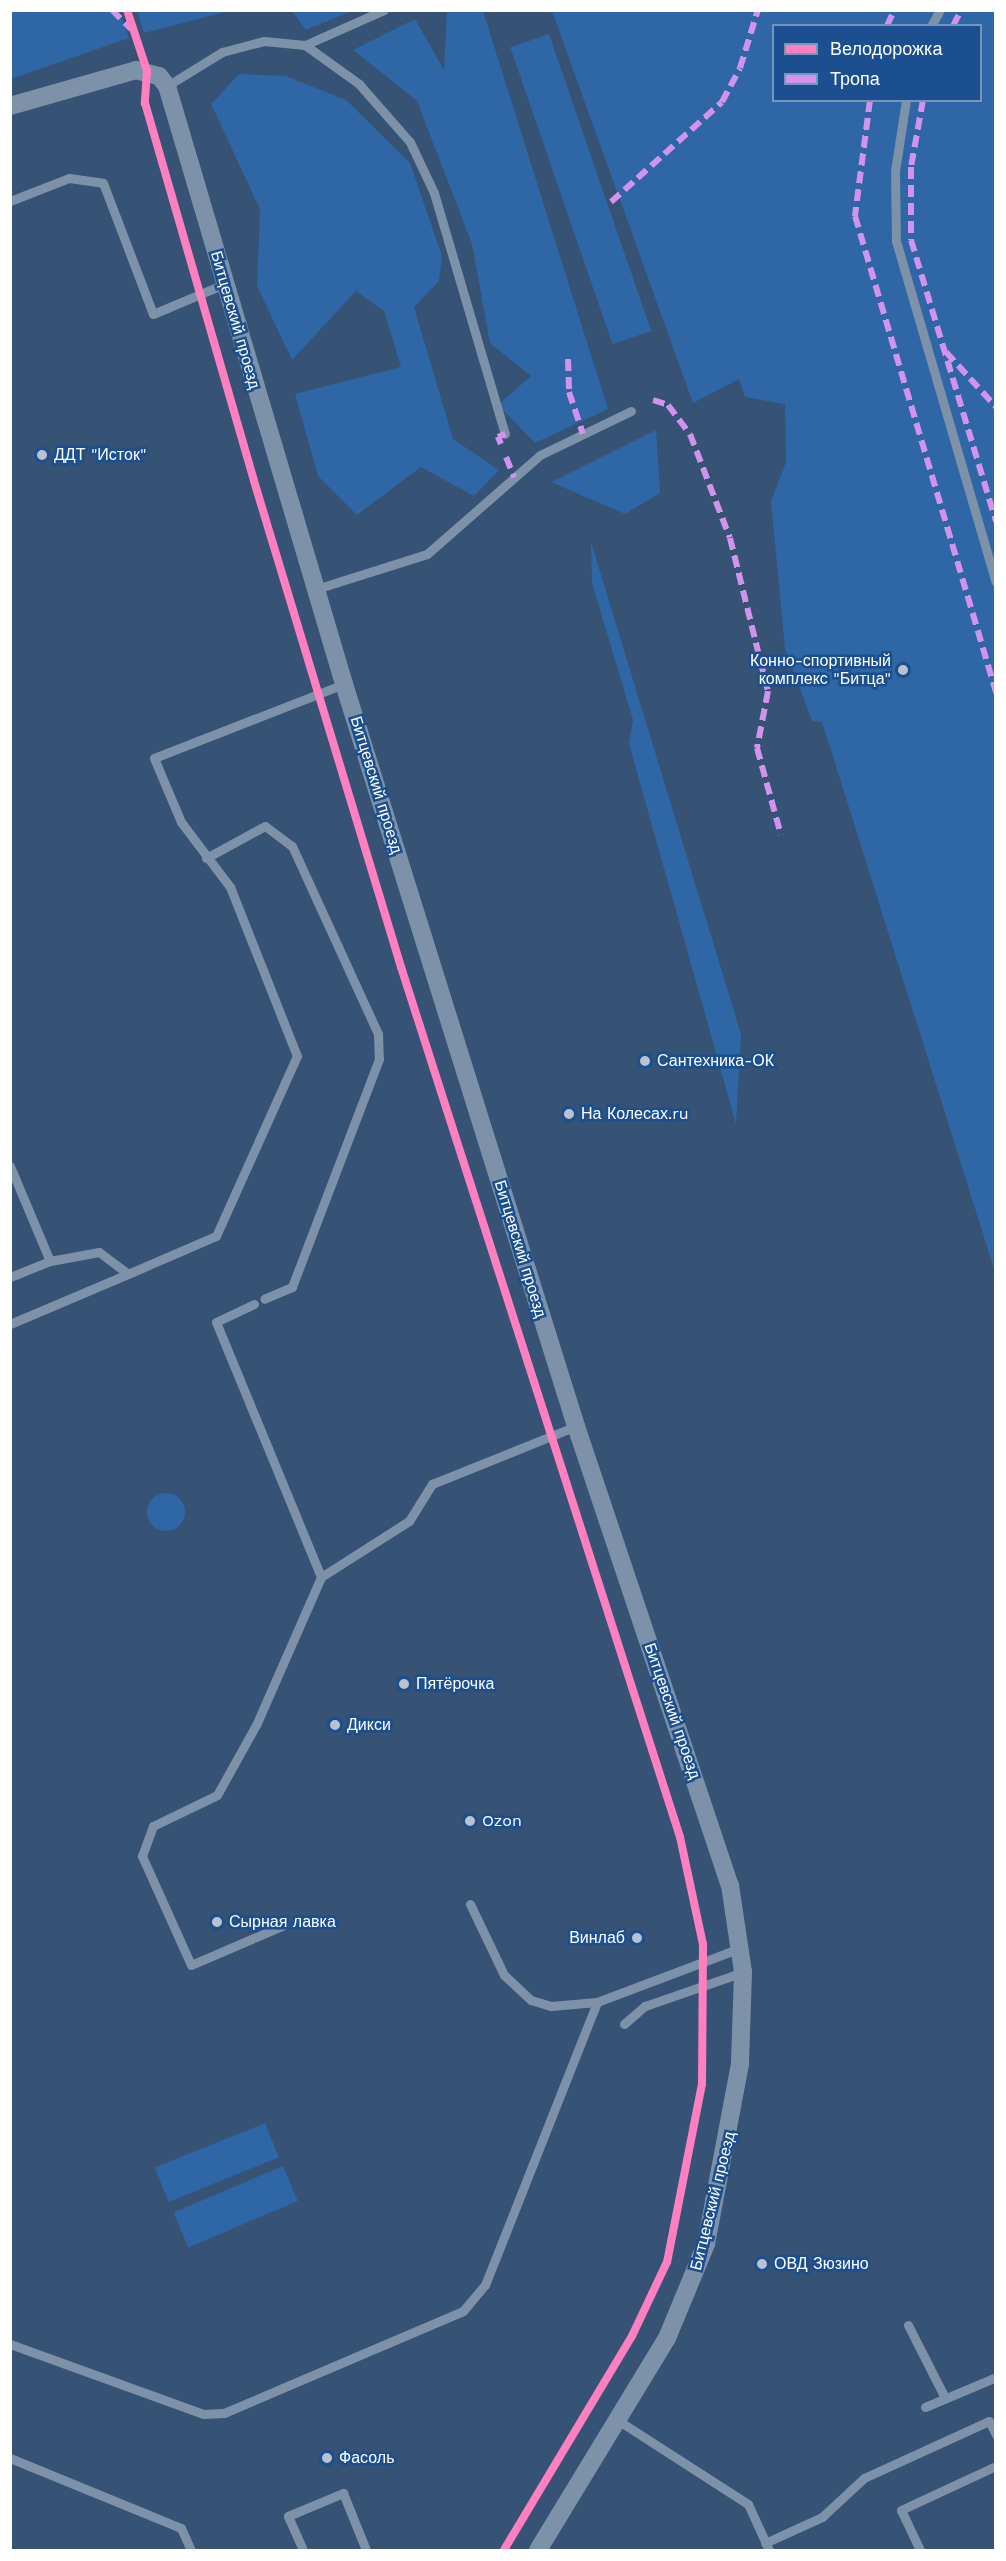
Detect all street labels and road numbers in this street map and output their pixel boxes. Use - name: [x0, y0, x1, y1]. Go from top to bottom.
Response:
- street label: Битцевский проезд: [206, 249, 264, 391]
- street label: Битцевский проезд: [346, 714, 406, 856]
- street label: Битцевский проезд: [490, 1178, 550, 1320]
- street label: Битцевский проезд: [640, 1640, 704, 1782]
- street label: Битцевский проезд: [686, 2129, 740, 2273]

